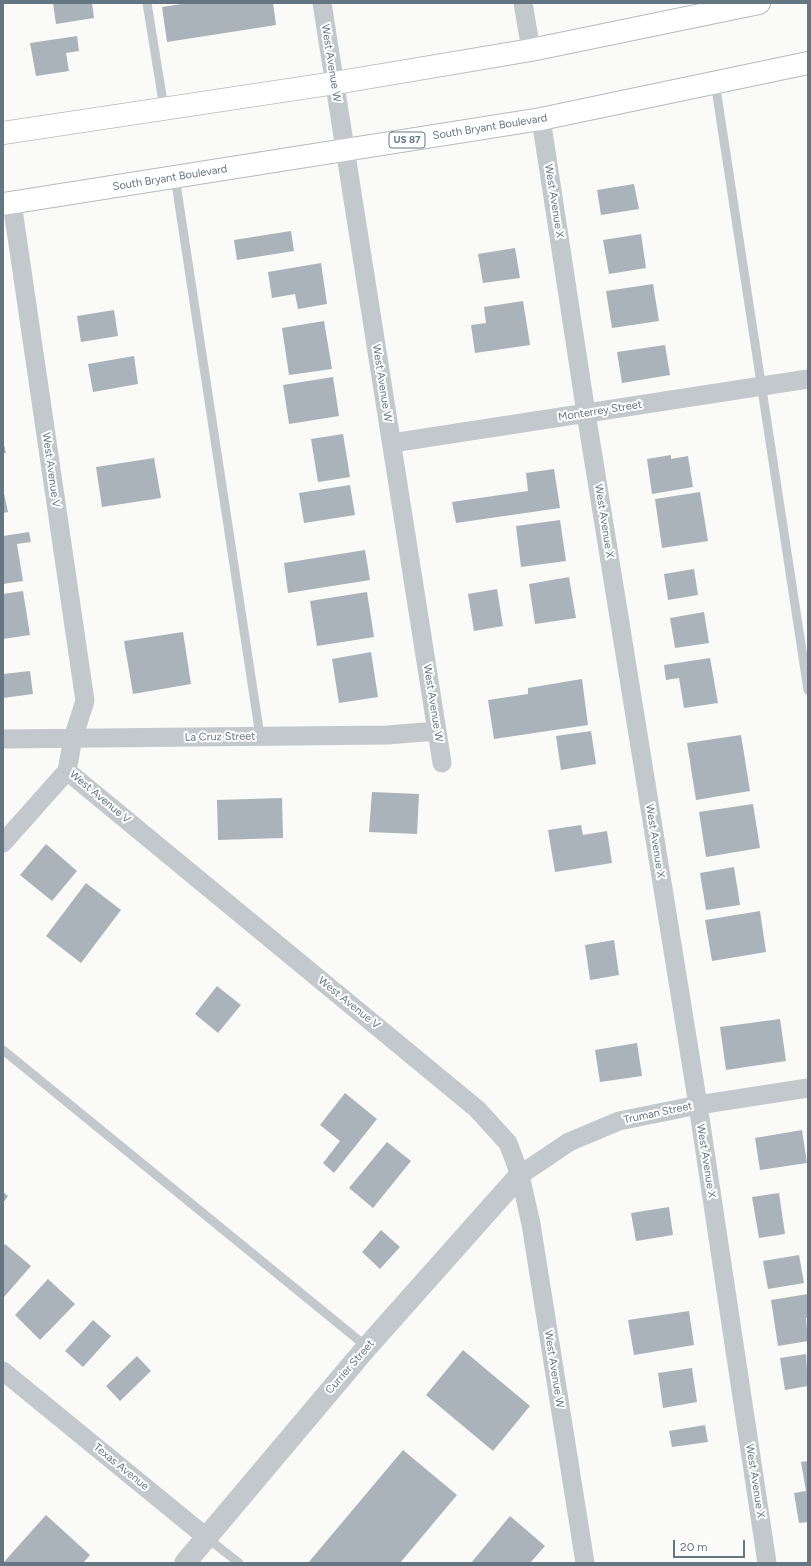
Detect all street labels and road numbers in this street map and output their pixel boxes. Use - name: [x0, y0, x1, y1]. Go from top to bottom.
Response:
- street label: West Avenue W: [318, 23, 344, 103]
- street label: South Bryant Boulevard: [432, 111, 548, 143]
- road number: US 87: [389, 132, 425, 148]
- street label: South Bryant Boulevard: [112, 162, 228, 194]
- street label: West Avenue X: [542, 163, 566, 239]
- street label: West Avenue W: [369, 343, 395, 423]
- street label: Monterrey Street: [557, 398, 643, 424]
- street label: West Avenue V: [39, 432, 63, 508]
- street label: West Avenue X: [592, 483, 616, 559]
- street label: West Avenue W: [420, 663, 446, 743]
- street label: La Cruz Street: [185, 730, 255, 744]
- street label: West Avenue V: [67, 768, 133, 826]
- street label: West Avenue X: [643, 803, 667, 879]
- street label: West Avenue V: [315, 974, 383, 1032]
- street label: Truman Street: [622, 1099, 694, 1127]
- street label: West Avenue X: [694, 1123, 718, 1199]
- street label: West Avenue W: [541, 1329, 567, 1409]
- street label: Currier Street: [323, 1337, 377, 1397]
- street label: Texas Avenue: [91, 1441, 151, 1493]
- street label: West Avenue X: [743, 1443, 767, 1519]

